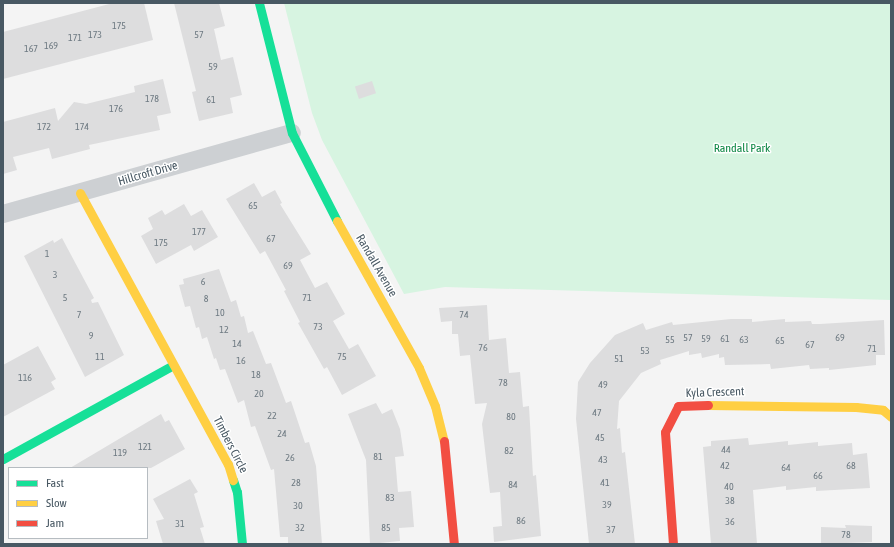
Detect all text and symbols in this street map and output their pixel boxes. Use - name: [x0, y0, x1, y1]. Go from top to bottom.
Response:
- house number: 175: [112, 20, 126, 32]
- house number: 173: [88, 29, 102, 41]
- house number: 57: [194, 29, 204, 41]
- house number: 171: [68, 32, 82, 44]
- house number: 169: [44, 40, 58, 52]
- house number: 167: [24, 43, 38, 55]
- house number: 59: [208, 61, 218, 73]
- house number: 178: [145, 93, 159, 105]
- house number: 61: [206, 94, 216, 106]
- house number: 176: [109, 103, 123, 115]
- house number: 172: [37, 121, 51, 133]
- house number: 174: [75, 121, 89, 133]
- park label: Randall Park: [714, 142, 770, 156]
- street label: Hillcroft Drive: [117, 159, 179, 189]
- house number: 65: [248, 200, 258, 212]
- house number: 177: [192, 226, 206, 238]
- street label: Randall Avenue: [352, 232, 400, 300]
- house number: 67: [266, 233, 276, 245]
- house number: 175: [154, 237, 168, 249]
- house number: 1: [45, 248, 49, 260]
- house number: 69: [283, 260, 293, 272]
- house number: 3: [53, 269, 57, 281]
- house number: 6: [201, 276, 205, 288]
- house number: 5: [63, 292, 67, 304]
- house number: 71: [302, 292, 312, 304]
- house number: 8: [204, 293, 208, 305]
- house number: 10: [215, 307, 225, 319]
- house number: 7: [77, 309, 81, 321]
- house number: 74: [459, 309, 469, 321]
- house number: 73: [313, 321, 323, 333]
- house number: 12: [219, 324, 229, 336]
- house number: 9: [89, 330, 93, 342]
- house number: 57: [683, 332, 693, 344]
- house number: 69: [835, 332, 845, 344]
- house number: 59: [701, 333, 711, 345]
- house number: 61: [720, 333, 730, 345]
- house number: 55: [665, 334, 675, 346]
- house number: 63: [739, 334, 749, 346]
- house number: 65: [775, 335, 785, 347]
- house number: 14: [232, 338, 242, 350]
- house number: 67: [805, 339, 815, 351]
- house number: 76: [478, 342, 488, 354]
- house number: 71: [867, 343, 877, 355]
- house number: 53: [640, 345, 650, 357]
- house number: 11: [95, 351, 105, 363]
- house number: 75: [337, 351, 347, 363]
- house number: 51: [614, 353, 624, 365]
- house number: 16: [236, 355, 246, 367]
- house number: 18: [251, 369, 261, 381]
- house number: 116: [18, 372, 32, 384]
- house number: 78: [498, 377, 508, 389]
- house number: 49: [598, 379, 608, 391]
- street label: Kyla Crescent: [685, 385, 745, 401]
- house number: 20: [254, 388, 264, 400]
- house number: 47: [592, 407, 602, 419]
- house number: 22: [267, 410, 277, 422]
- house number: 80: [506, 411, 516, 423]
- street label: Timbers Circle: [210, 414, 250, 476]
- house number: 24: [277, 428, 287, 440]
- house number: 45: [595, 432, 605, 444]
- house number: 121: [138, 441, 152, 453]
- house number: 44: [721, 444, 731, 456]
- house number: 82: [504, 445, 514, 457]
- house number: 119: [113, 447, 127, 459]
- house number: 81: [373, 451, 383, 463]
- house number: 26: [285, 452, 295, 464]
- house number: 43: [598, 454, 608, 466]
- house number: 42: [720, 460, 730, 472]
- house number: 68: [846, 460, 856, 472]
- house number: 64: [781, 462, 791, 474]
- legend: [8, 467, 148, 539]
- house number: 66: [813, 470, 823, 482]
- text: Fast: [46, 476, 64, 490]
- house number: 28: [291, 477, 301, 489]
- house number: 41: [600, 477, 610, 489]
- house number: 84: [508, 479, 518, 491]
- house number: 40: [724, 481, 734, 493]
- house number: 83: [385, 492, 395, 504]
- house number: 38: [725, 495, 735, 507]
- text: Slow: [46, 496, 67, 510]
- house number: 39: [602, 499, 612, 511]
- house number: 30: [293, 500, 303, 512]
- house number: 86: [516, 515, 526, 527]
- text: Jam: [46, 516, 64, 530]
- house number: 36: [725, 516, 735, 528]
- house number: 31: [175, 518, 185, 530]
- house number: 32: [295, 522, 305, 534]
- house number: 85: [381, 522, 391, 534]
- house number: 37: [606, 524, 616, 536]
- house number: 78: [841, 529, 851, 541]

